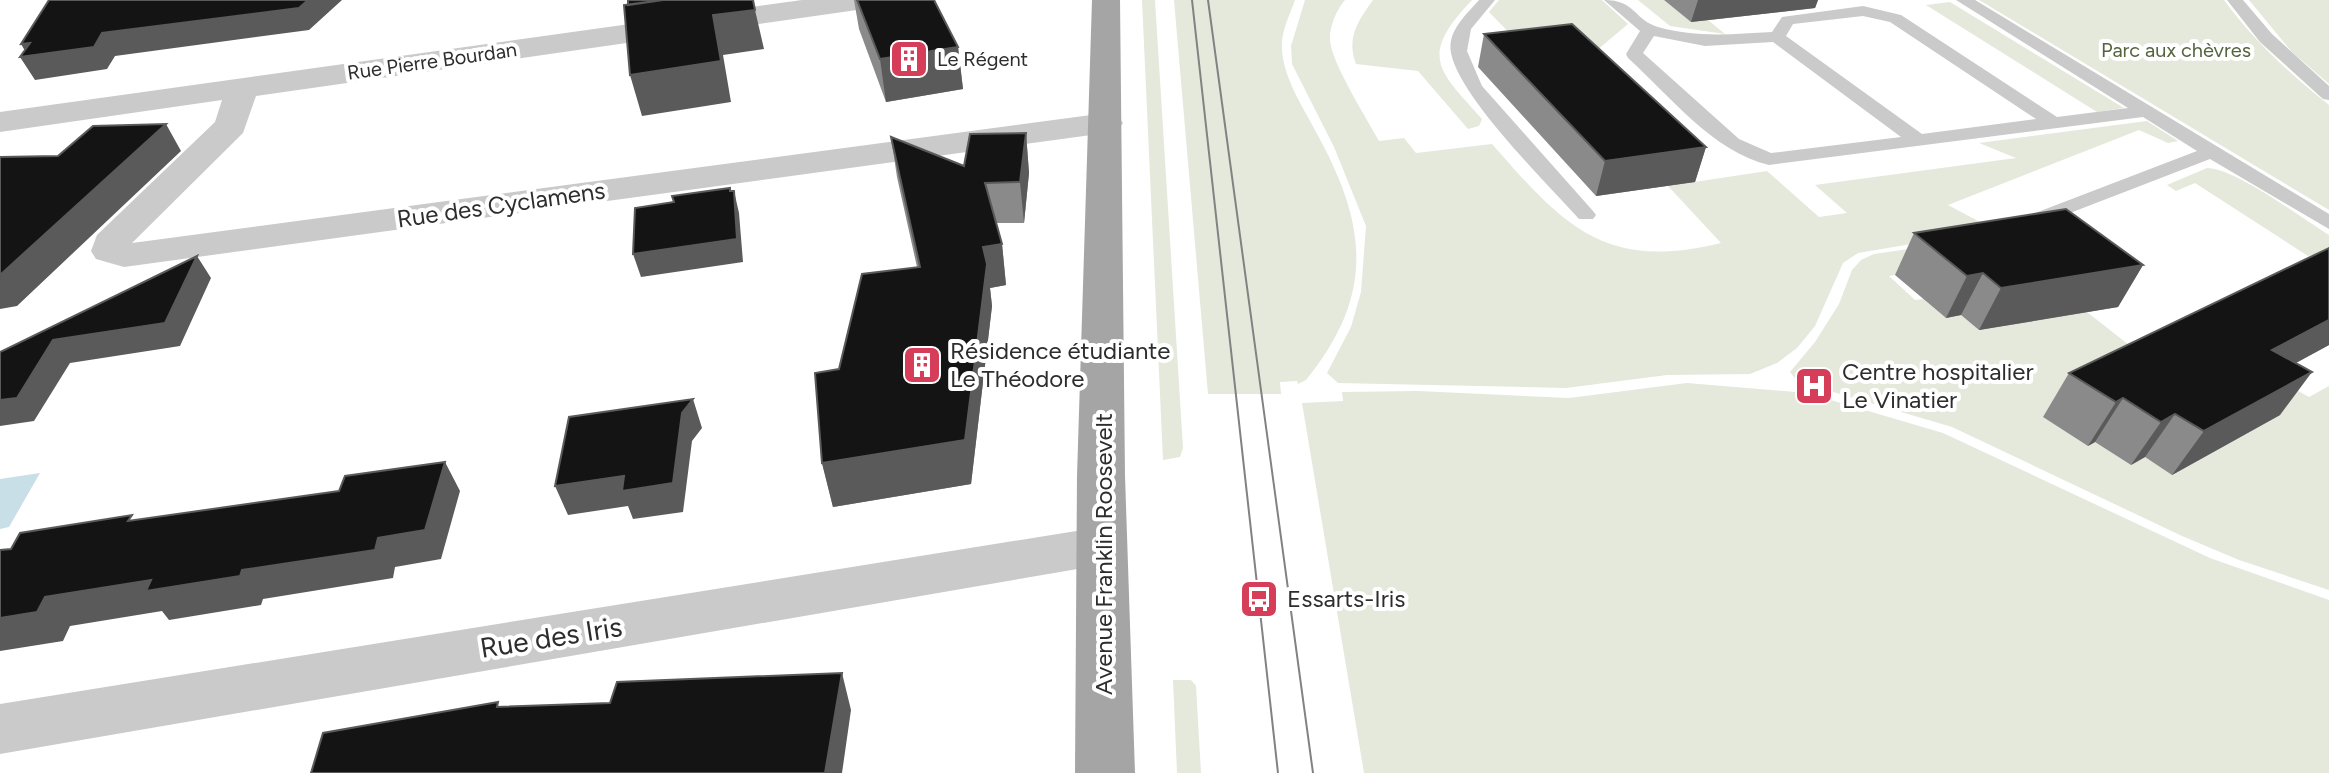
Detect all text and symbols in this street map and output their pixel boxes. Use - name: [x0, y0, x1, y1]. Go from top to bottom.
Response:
- street label: Rue Pierre Bourdan: [346, 37, 518, 85]
- building icon: Le Régent: [888, 38, 930, 80]
- park label: Parc aux chèvres: [2101, 38, 2251, 62]
- place label: Le Régent: [937, 47, 1028, 71]
- street label: Rue des Cyclamens: [395, 176, 607, 233]
- place label: Résidence étudiante Le Théodore: [950, 336, 1170, 393]
- building icon: Résidence étudiante Le Théodore: [901, 344, 943, 386]
- place label: Centre hospitalier Le Vinatier: [1842, 357, 2034, 414]
- hospital icon: Centre hospitalier Le Vinatier: [1793, 365, 1835, 407]
- street label: Avenue Franklin Roosevelt: [1089, 413, 1118, 695]
- bus stop icon: Essarts-Iris: [1238, 578, 1280, 620]
- place label: Essarts-Iris: [1287, 584, 1406, 613]
- street label: Rue des Iris: [477, 609, 625, 665]

